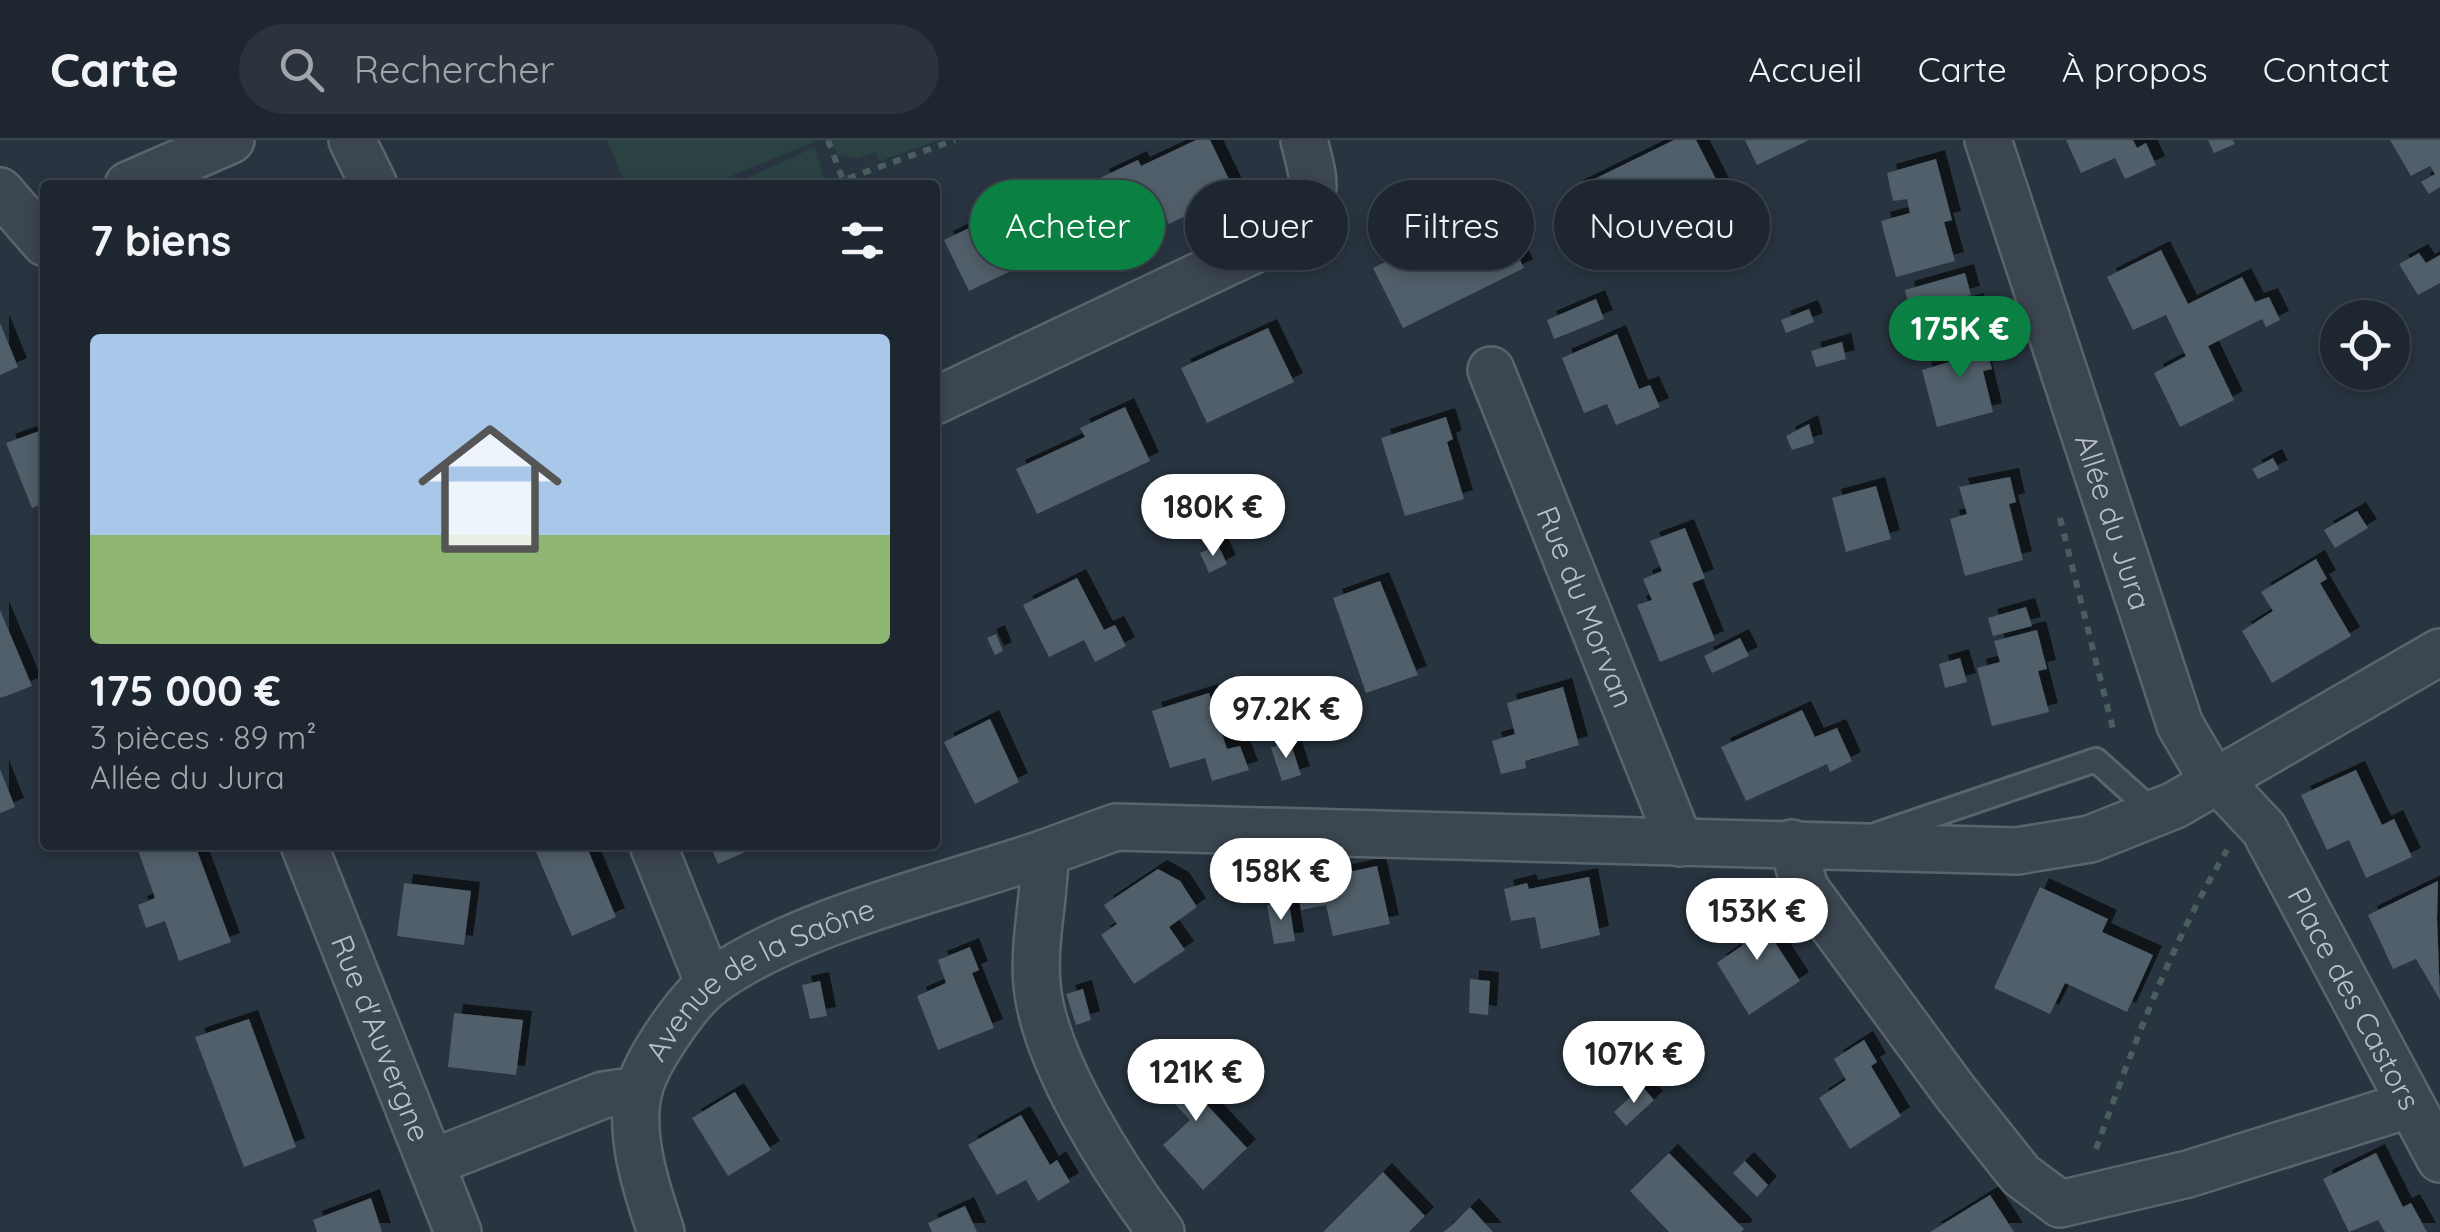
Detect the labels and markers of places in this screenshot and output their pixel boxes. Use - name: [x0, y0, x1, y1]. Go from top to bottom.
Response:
- pin: 175K €: [1879, 296, 2041, 381]
- pin: 180K €: [1132, 474, 1294, 559]
- pin: 97.2K €: [1194, 676, 1378, 761]
- pin: 158K €: [1200, 838, 1362, 923]
- pin: 153K €: [1676, 878, 1838, 963]
- pin: 107K €: [1553, 1021, 1715, 1106]
- pin: 121K €: [1115, 1039, 1277, 1124]

